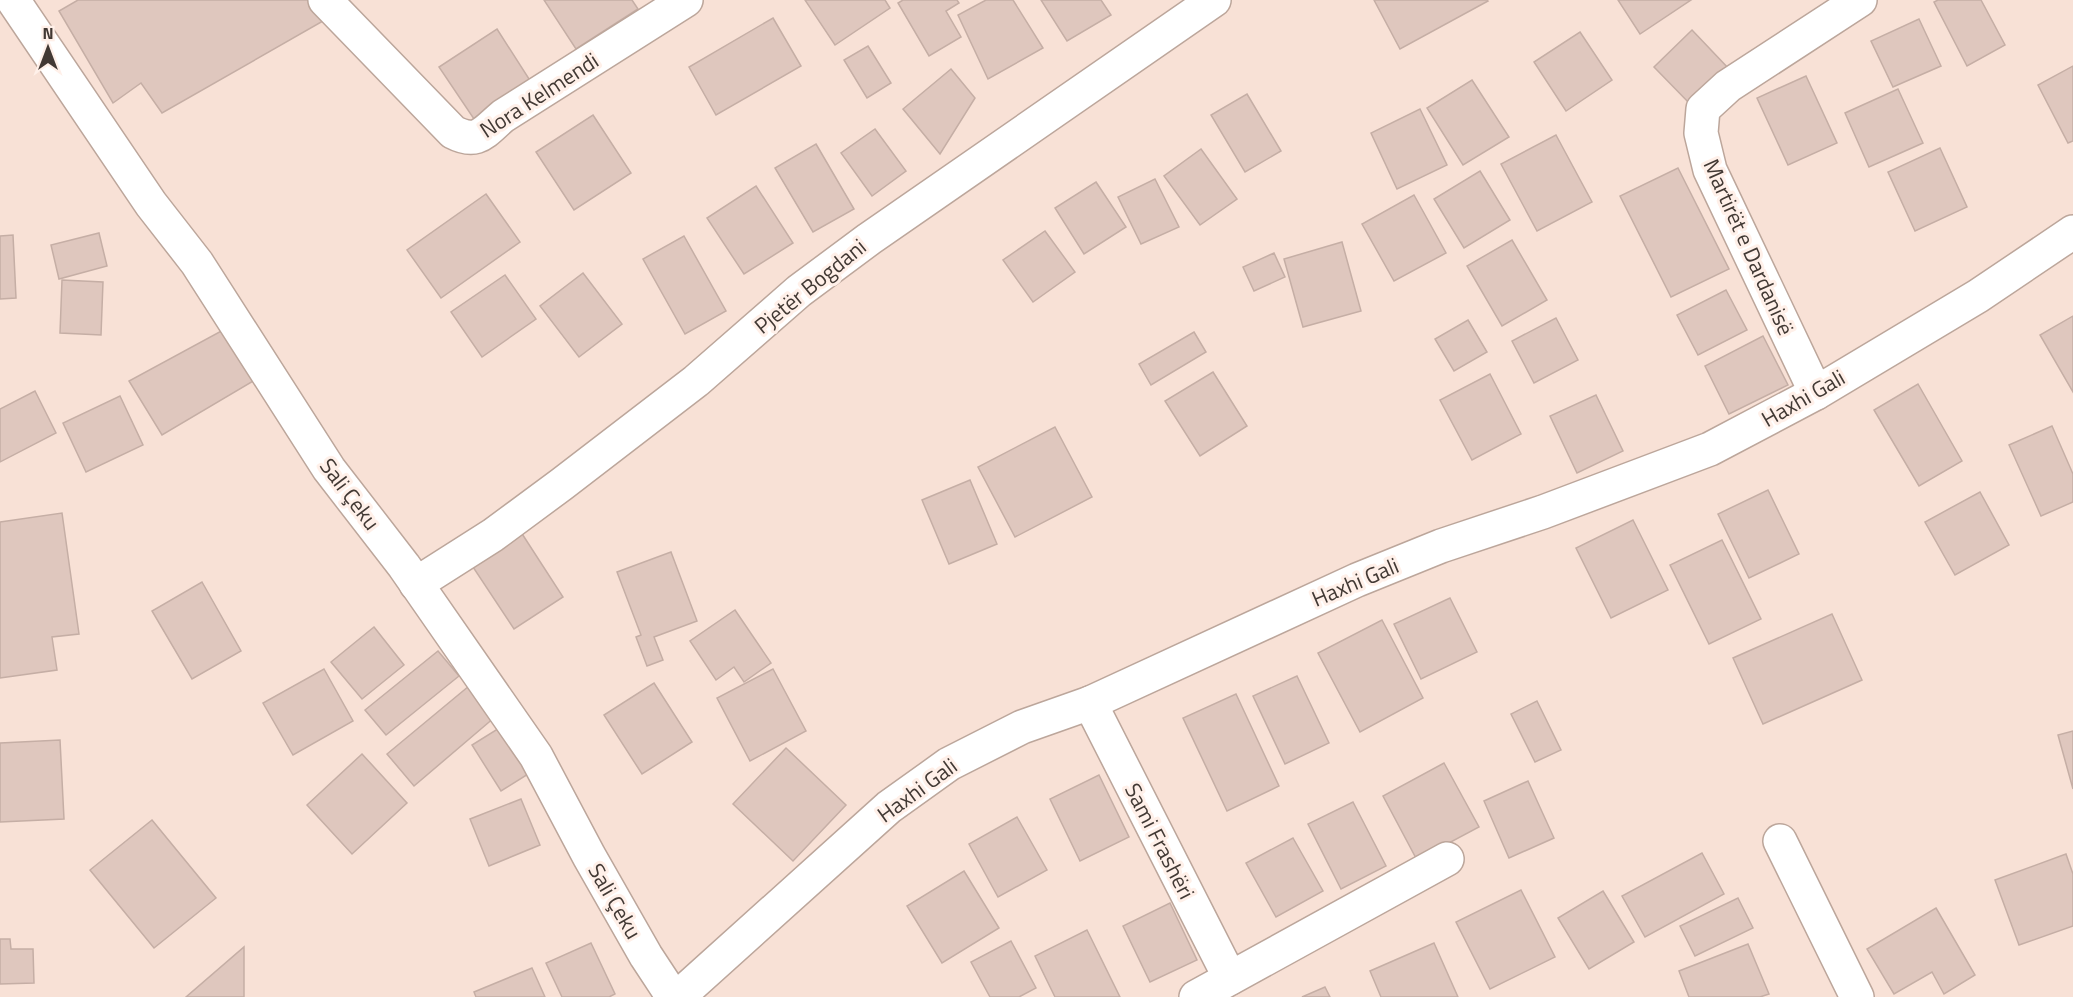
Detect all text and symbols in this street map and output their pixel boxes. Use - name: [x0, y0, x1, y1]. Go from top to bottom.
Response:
- north arrow: [18, 18, 78, 78]
- text: N: [42, 21, 54, 45]
- street label: Nora Kelmendi: [473, 44, 605, 146]
- street label: Martirët e Dardanisë: [1695, 153, 1803, 341]
- street label: Pjetër Bogdani: [746, 230, 874, 342]
- street label: Haxhi Gali: [1755, 360, 1851, 436]
- street label: Sali Çeku: [312, 451, 388, 537]
- street label: Haxhi Gali: [1306, 548, 1404, 616]
- street label: Haxhi Gali: [870, 749, 964, 831]
- street label: Sami Frashëri: [1116, 777, 1204, 905]
- street label: Sali Çeku: [580, 857, 650, 945]

